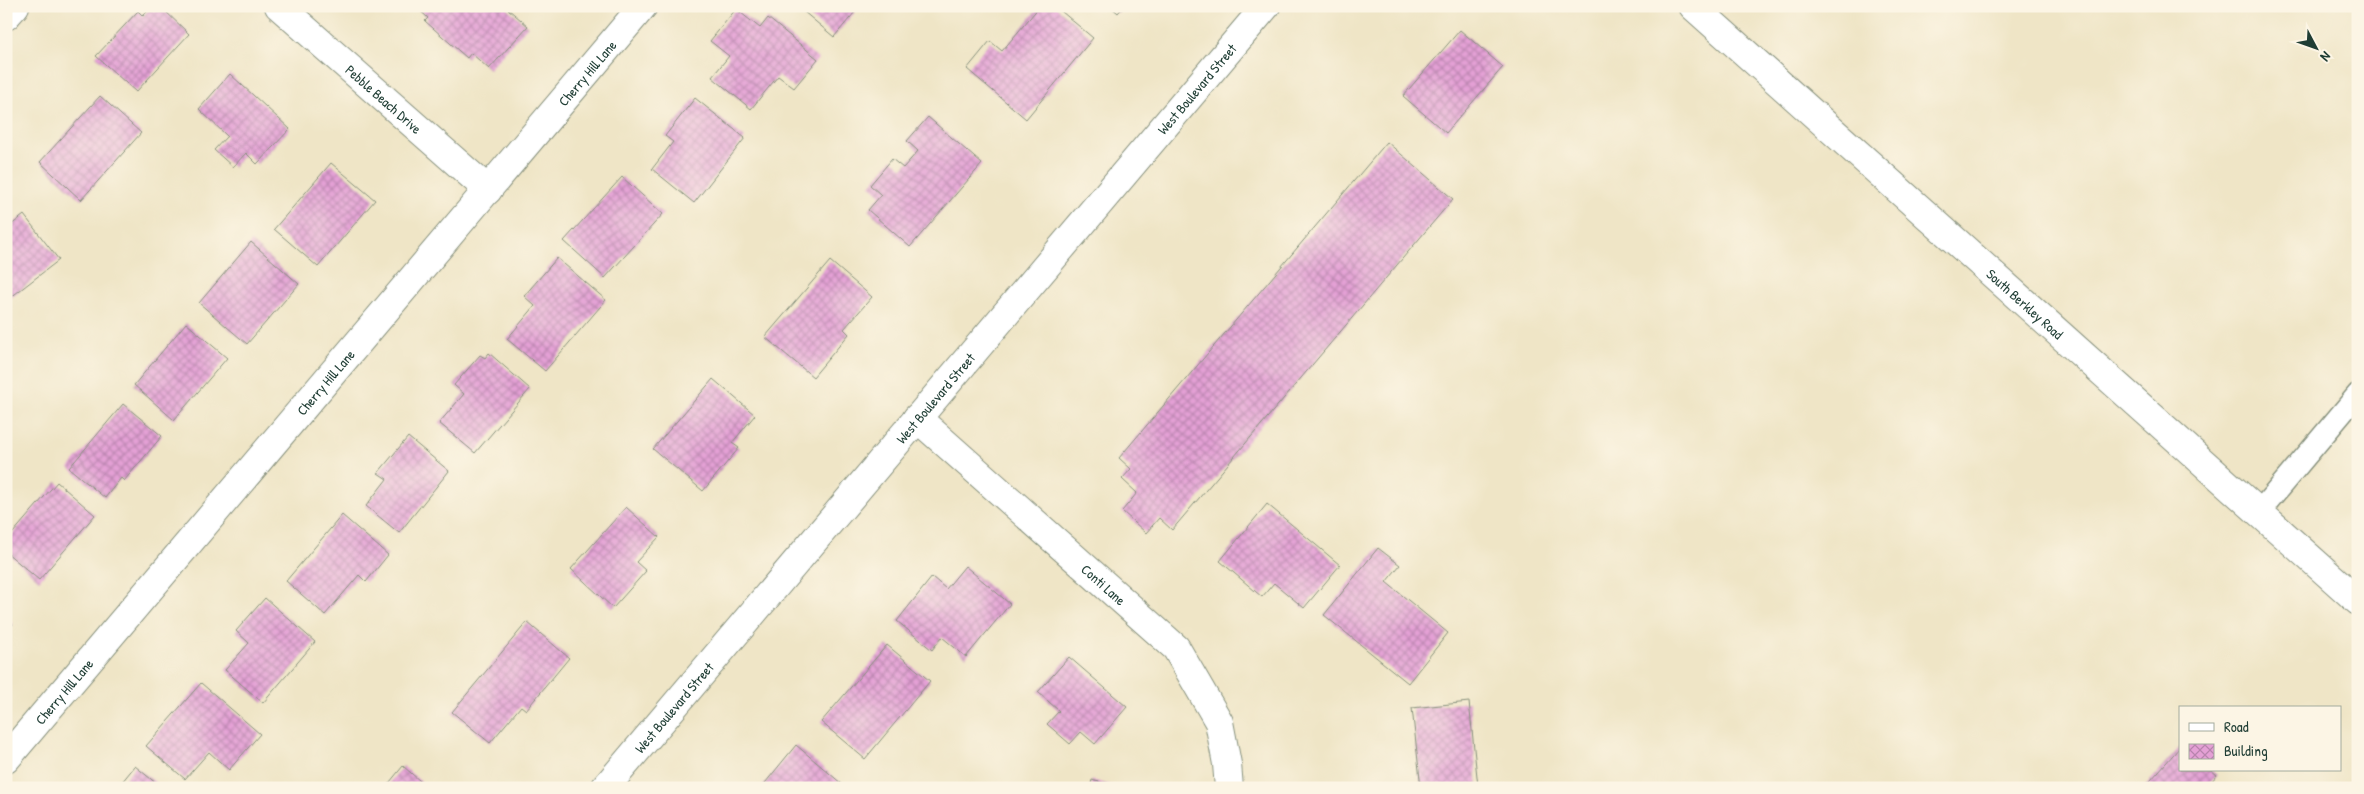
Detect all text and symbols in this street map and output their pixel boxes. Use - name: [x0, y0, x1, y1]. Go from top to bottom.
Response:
- north arrow: [2292, 22, 2342, 72]
- street label: Cherry Hill Lane: [553, 35, 620, 110]
- street label: West Boulevard Street: [1153, 39, 1240, 138]
- text: N: [2316, 48, 2336, 66]
- street label: Pebble Beach Drive: [342, 60, 427, 137]
- street label: South Berkley Road: [1983, 264, 2068, 343]
- street label: Cherry Hill Lane: [292, 345, 359, 419]
- street label: West Boulevard Street: [891, 348, 979, 447]
- street label: Conti Lane: [1078, 559, 1131, 609]
- street label: Cherry Hill Lane: [30, 654, 97, 728]
- street label: West Boulevard Street: [630, 658, 717, 756]
- legend: [2179, 706, 2342, 772]
- text: Road: [2224, 716, 2249, 737]
- text: Building: [2224, 740, 2268, 761]

